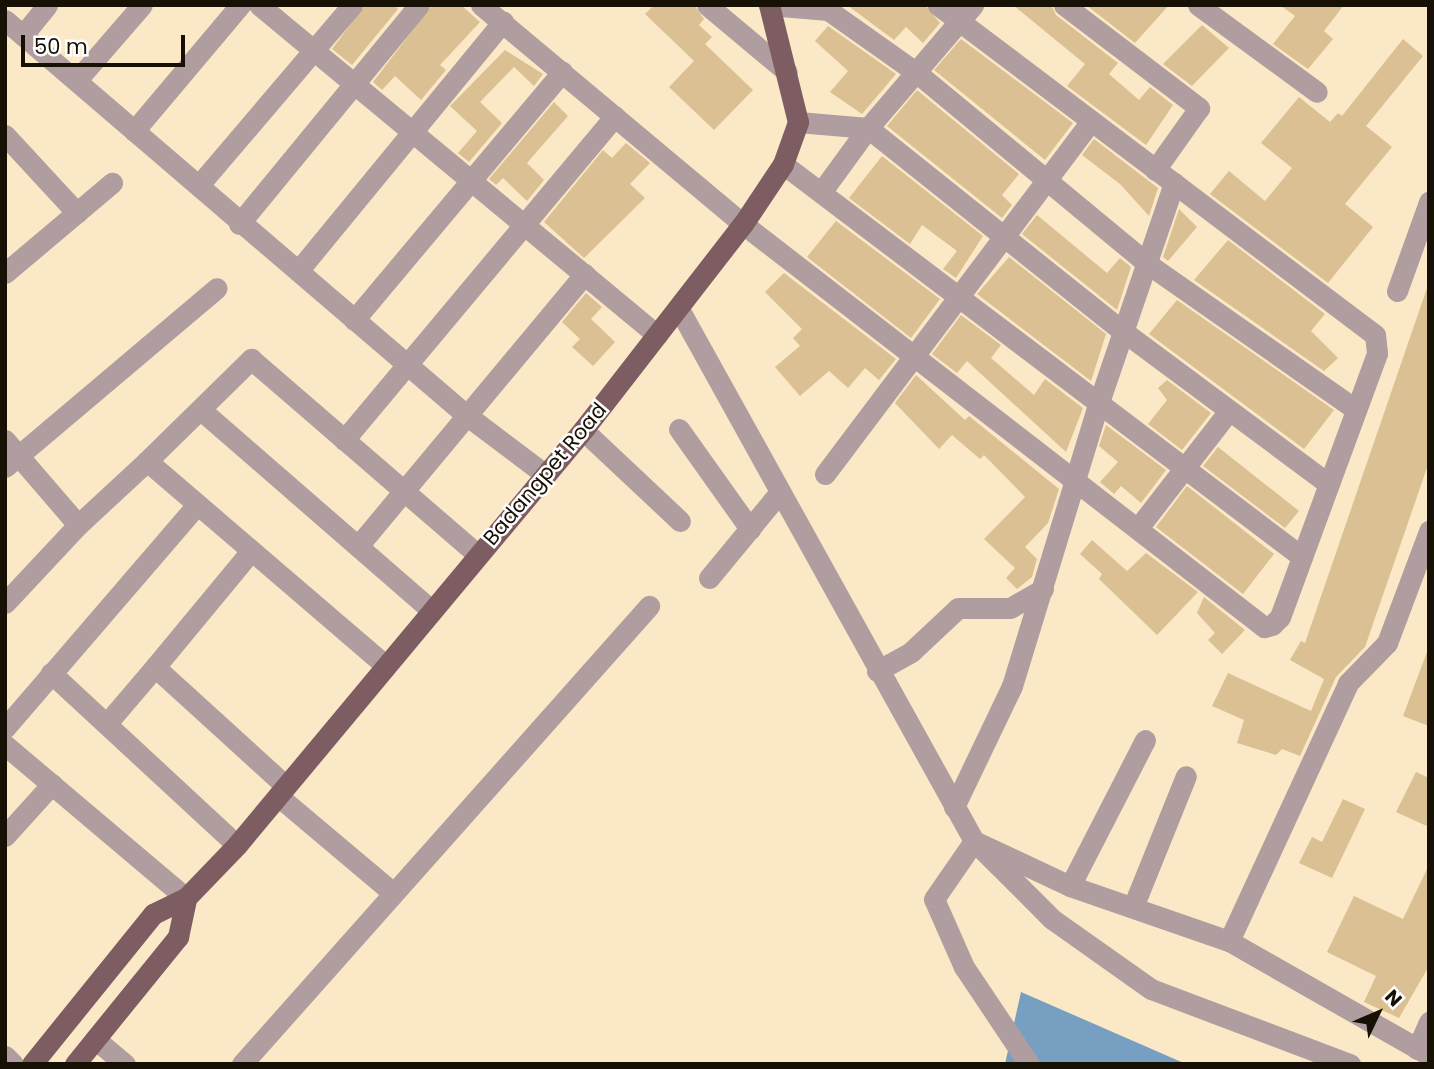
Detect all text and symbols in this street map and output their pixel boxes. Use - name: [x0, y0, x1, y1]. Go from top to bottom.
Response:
- scale bar: [24, 21, 189, 65]
- text: 50 m: [34, 32, 88, 61]
- street label: Badangpet Road: [478, 398, 612, 550]
- north arrow: [1343, 978, 1413, 1048]
- text: N: [1379, 984, 1408, 1013]

